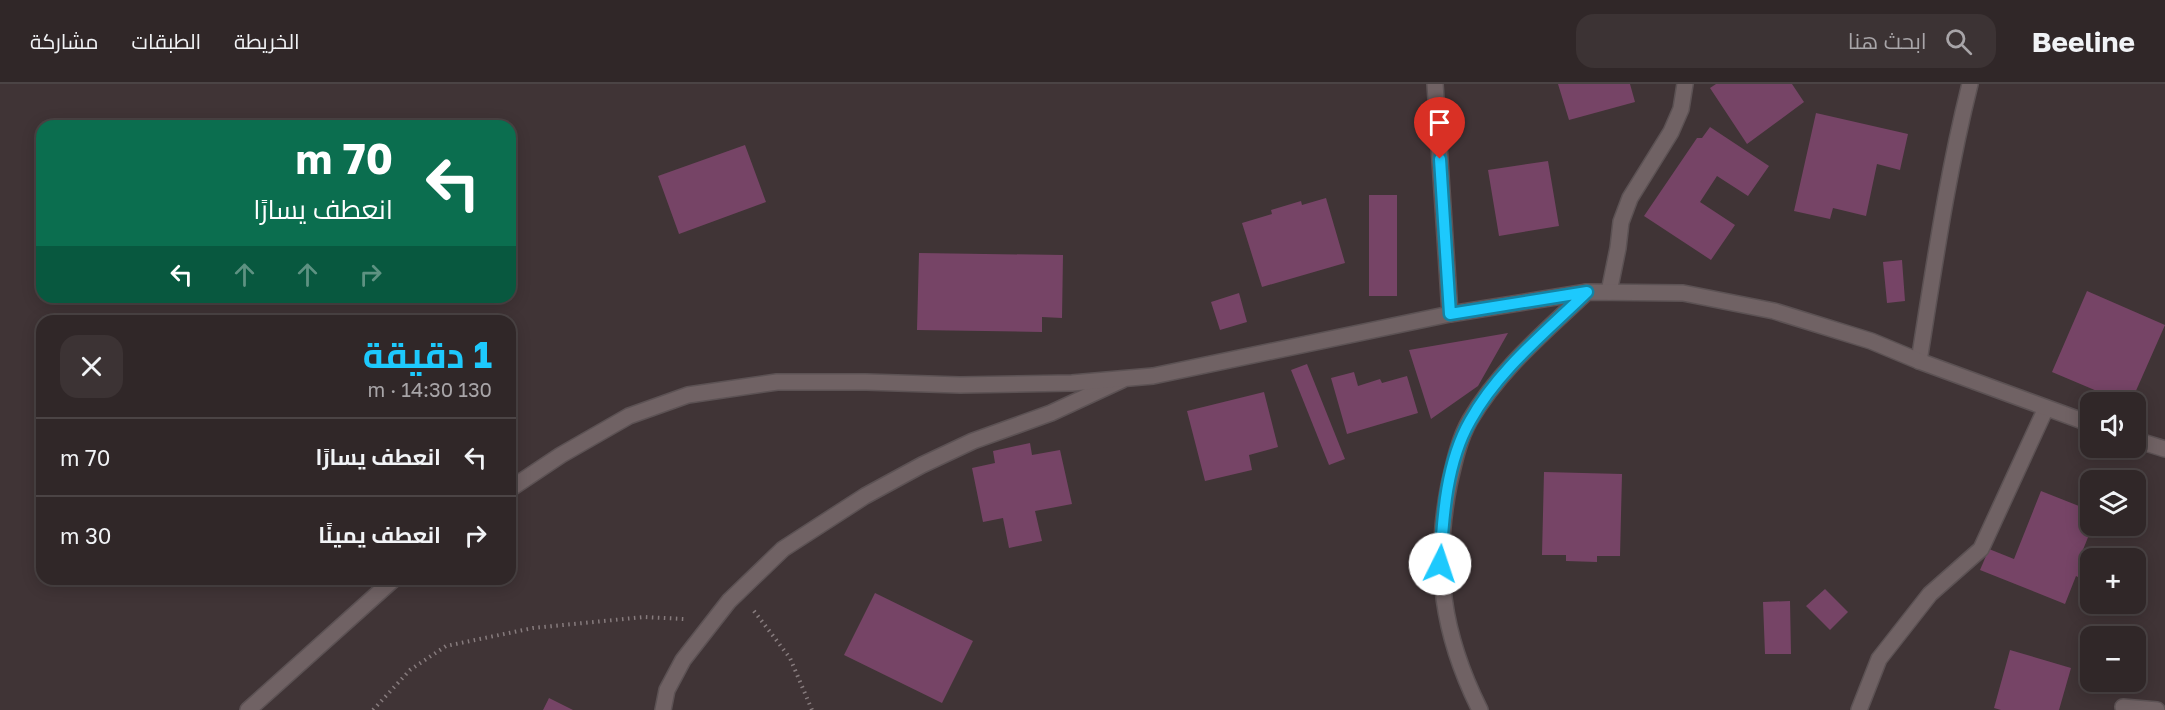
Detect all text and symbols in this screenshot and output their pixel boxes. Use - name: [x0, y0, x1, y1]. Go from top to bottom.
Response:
- search box: [1576, 14, 1996, 68]
- icon: search: [1942, 25, 1975, 58]
- text: Beeline: [2032, 25, 2135, 58]
- text: ابحث هنا: [1848, 27, 1927, 54]
- text: مشاركة: [30, 28, 99, 54]
- text: الطبقات: [132, 28, 201, 54]
- text: الخريطة: [234, 28, 300, 54]
- pin: [1414, 97, 1465, 159]
- icon: arrive: [1423, 106, 1456, 139]
- text: 70 m: [296, 133, 393, 183]
- icon: left: [414, 144, 492, 222]
- text: انعطف يسارًا: [253, 193, 393, 225]
- icon: left: [165, 258, 198, 291]
- icon: ahead: [228, 258, 261, 291]
- icon: ahead: [291, 258, 324, 291]
- icon: right: [354, 258, 387, 291]
- text: 1 دقيقة: [363, 333, 492, 376]
- button: close: [60, 335, 123, 398]
- text: 130 m · 14:30: [367, 377, 492, 401]
- map controls: [2080, 392, 2146, 692]
- button: sound: [2080, 392, 2146, 458]
- icon: left: [459, 441, 492, 474]
- text: انعطف يسارًا: [316, 443, 441, 470]
- text: 70 m: [60, 444, 110, 471]
- button: layers: [2080, 470, 2146, 536]
- icon: right: [459, 519, 492, 552]
- text: انعطف يمينًا: [318, 521, 441, 548]
- text: 30 m: [60, 522, 112, 549]
- position arrow: [1408, 532, 1472, 596]
- button: +: [2080, 548, 2146, 614]
- button: −: [2080, 626, 2146, 692]

